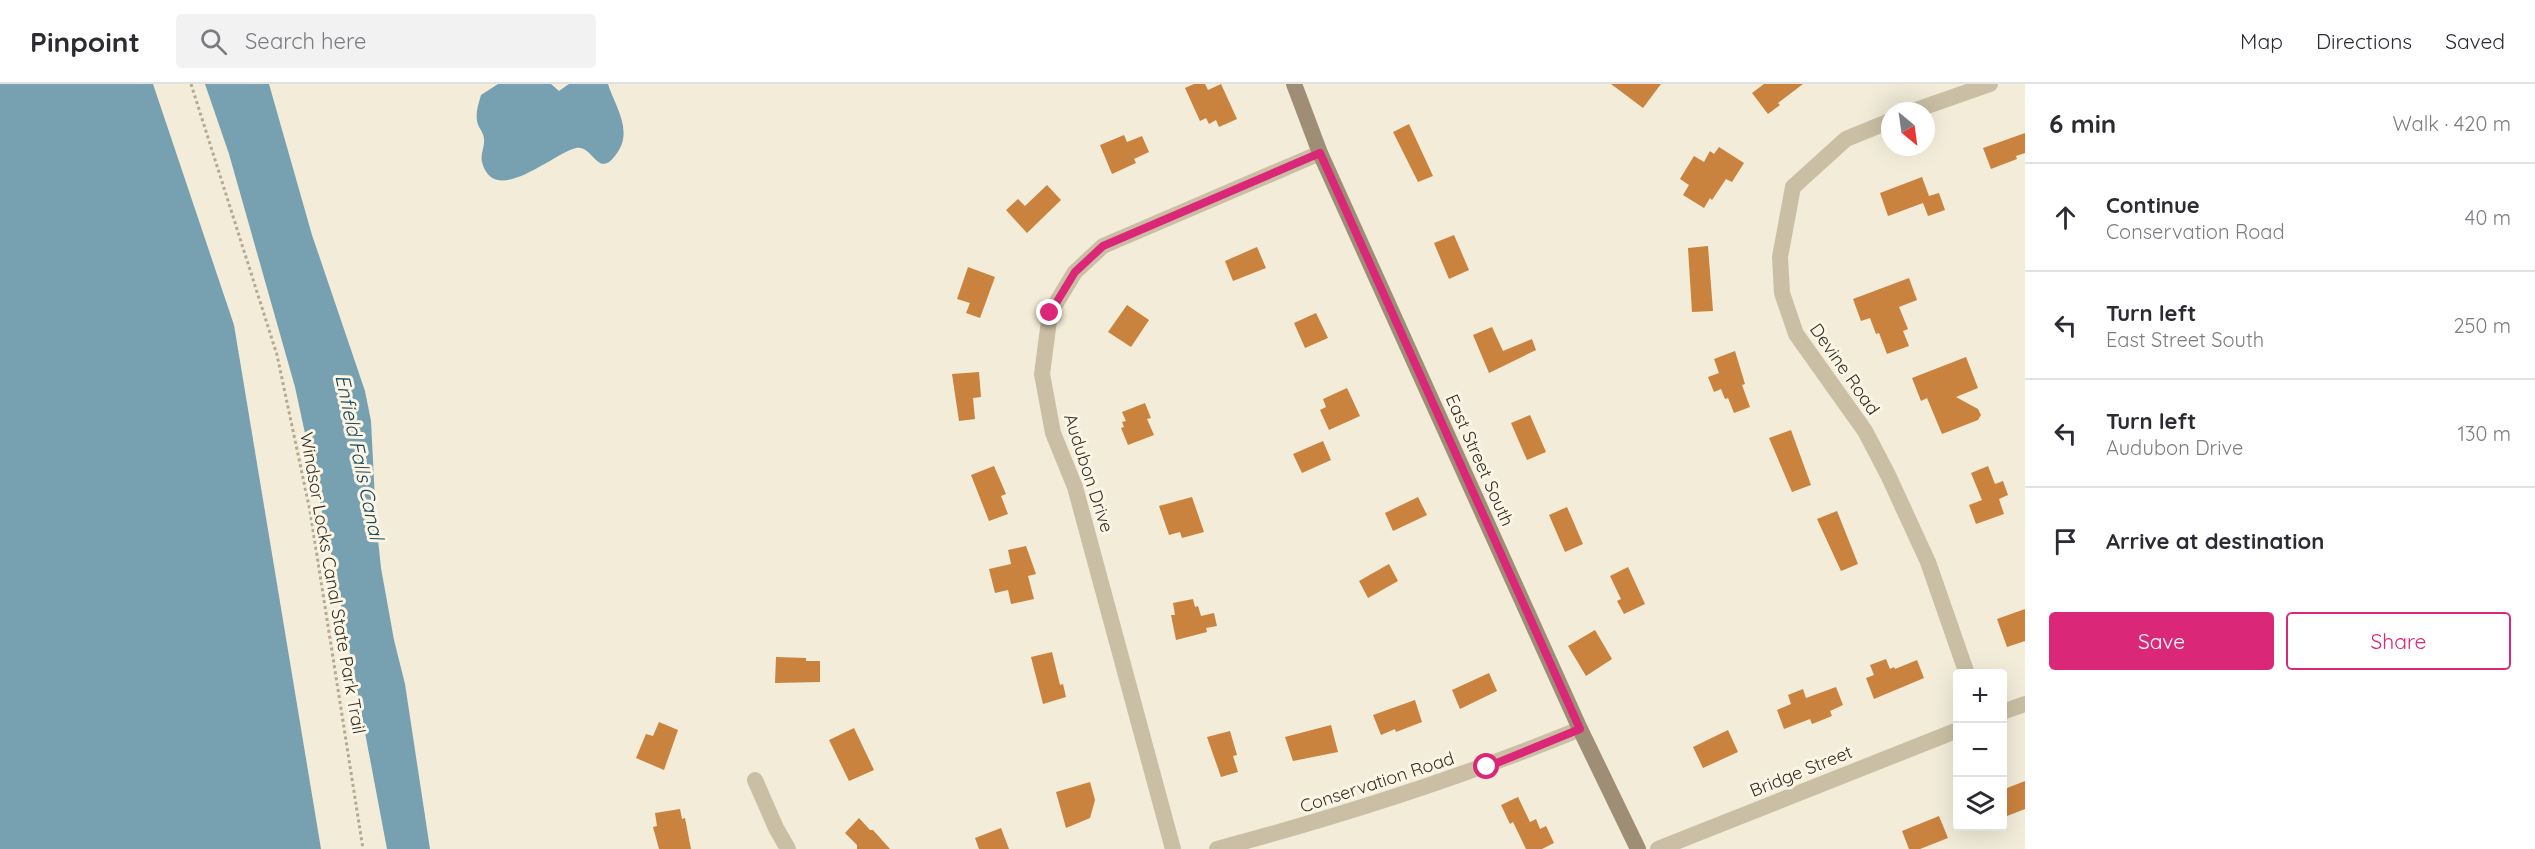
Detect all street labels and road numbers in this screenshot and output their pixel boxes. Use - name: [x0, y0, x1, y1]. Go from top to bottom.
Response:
- street label: Devine Road: [1805, 319, 1885, 419]
- street label: East Street South: [1441, 390, 1519, 530]
- street label: Audubon Drive: [1059, 411, 1119, 535]
- street label: Windsor Locks Canal State Park Trail: [295, 430, 371, 736]
- street label: Bridge Street: [1746, 740, 1856, 802]
- street label: Conservation Road: [1297, 746, 1457, 818]

